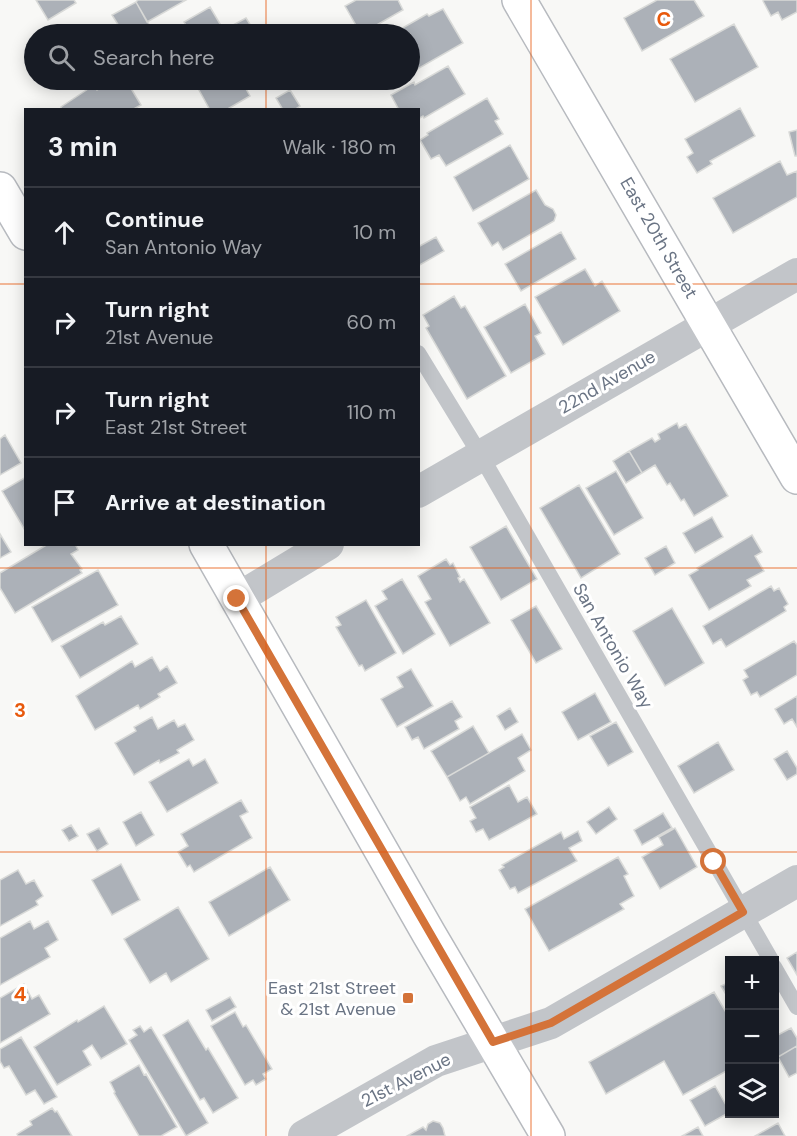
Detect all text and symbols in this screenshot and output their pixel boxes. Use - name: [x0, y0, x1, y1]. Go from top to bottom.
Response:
- text: C: [657, 6, 671, 32]
- search box: [24, 24, 420, 90]
- icon: search: [45, 41, 78, 74]
- text: Search here: [93, 43, 214, 72]
- text: 3 min: [48, 130, 117, 164]
- text: Walk · 180 m: [282, 134, 396, 160]
- street label: East 20th Street: [615, 173, 703, 303]
- text: Continue: [105, 205, 204, 234]
- icon: ahead: [48, 216, 81, 249]
- text: 10 m: [353, 219, 396, 245]
- text: San Antonio Way: [105, 234, 262, 260]
- text: Turn right: [105, 295, 210, 324]
- icon: right: [48, 306, 81, 339]
- text: 60 m: [347, 309, 396, 335]
- text: 21st Avenue: [105, 324, 213, 350]
- street label: 22nd Avenue: [554, 345, 660, 419]
- text: Turn right: [105, 385, 210, 414]
- icon: right: [48, 396, 81, 429]
- text: 110 m: [347, 399, 396, 425]
- text: East 21st Street: [105, 414, 247, 440]
- icon: arrive: [48, 486, 81, 519]
- text: Arrive at destination: [105, 488, 326, 517]
- street label: San Antonio Way: [567, 579, 659, 713]
- route end: [223, 585, 249, 611]
- text: 3: [14, 697, 26, 723]
- route start: [700, 848, 726, 874]
- map controls: [725, 956, 779, 1118]
- button: +: [725, 956, 779, 1010]
- place label: East 21st Street & 21st Avenue: [268, 976, 396, 1021]
- text: 4: [14, 981, 27, 1007]
- marker: East 21st Street & 21st Avenue: [401, 991, 415, 1005]
- button: −: [725, 1010, 779, 1064]
- street label: 21st Avenue: [357, 1047, 455, 1113]
- button: layers: [725, 1064, 779, 1118]

